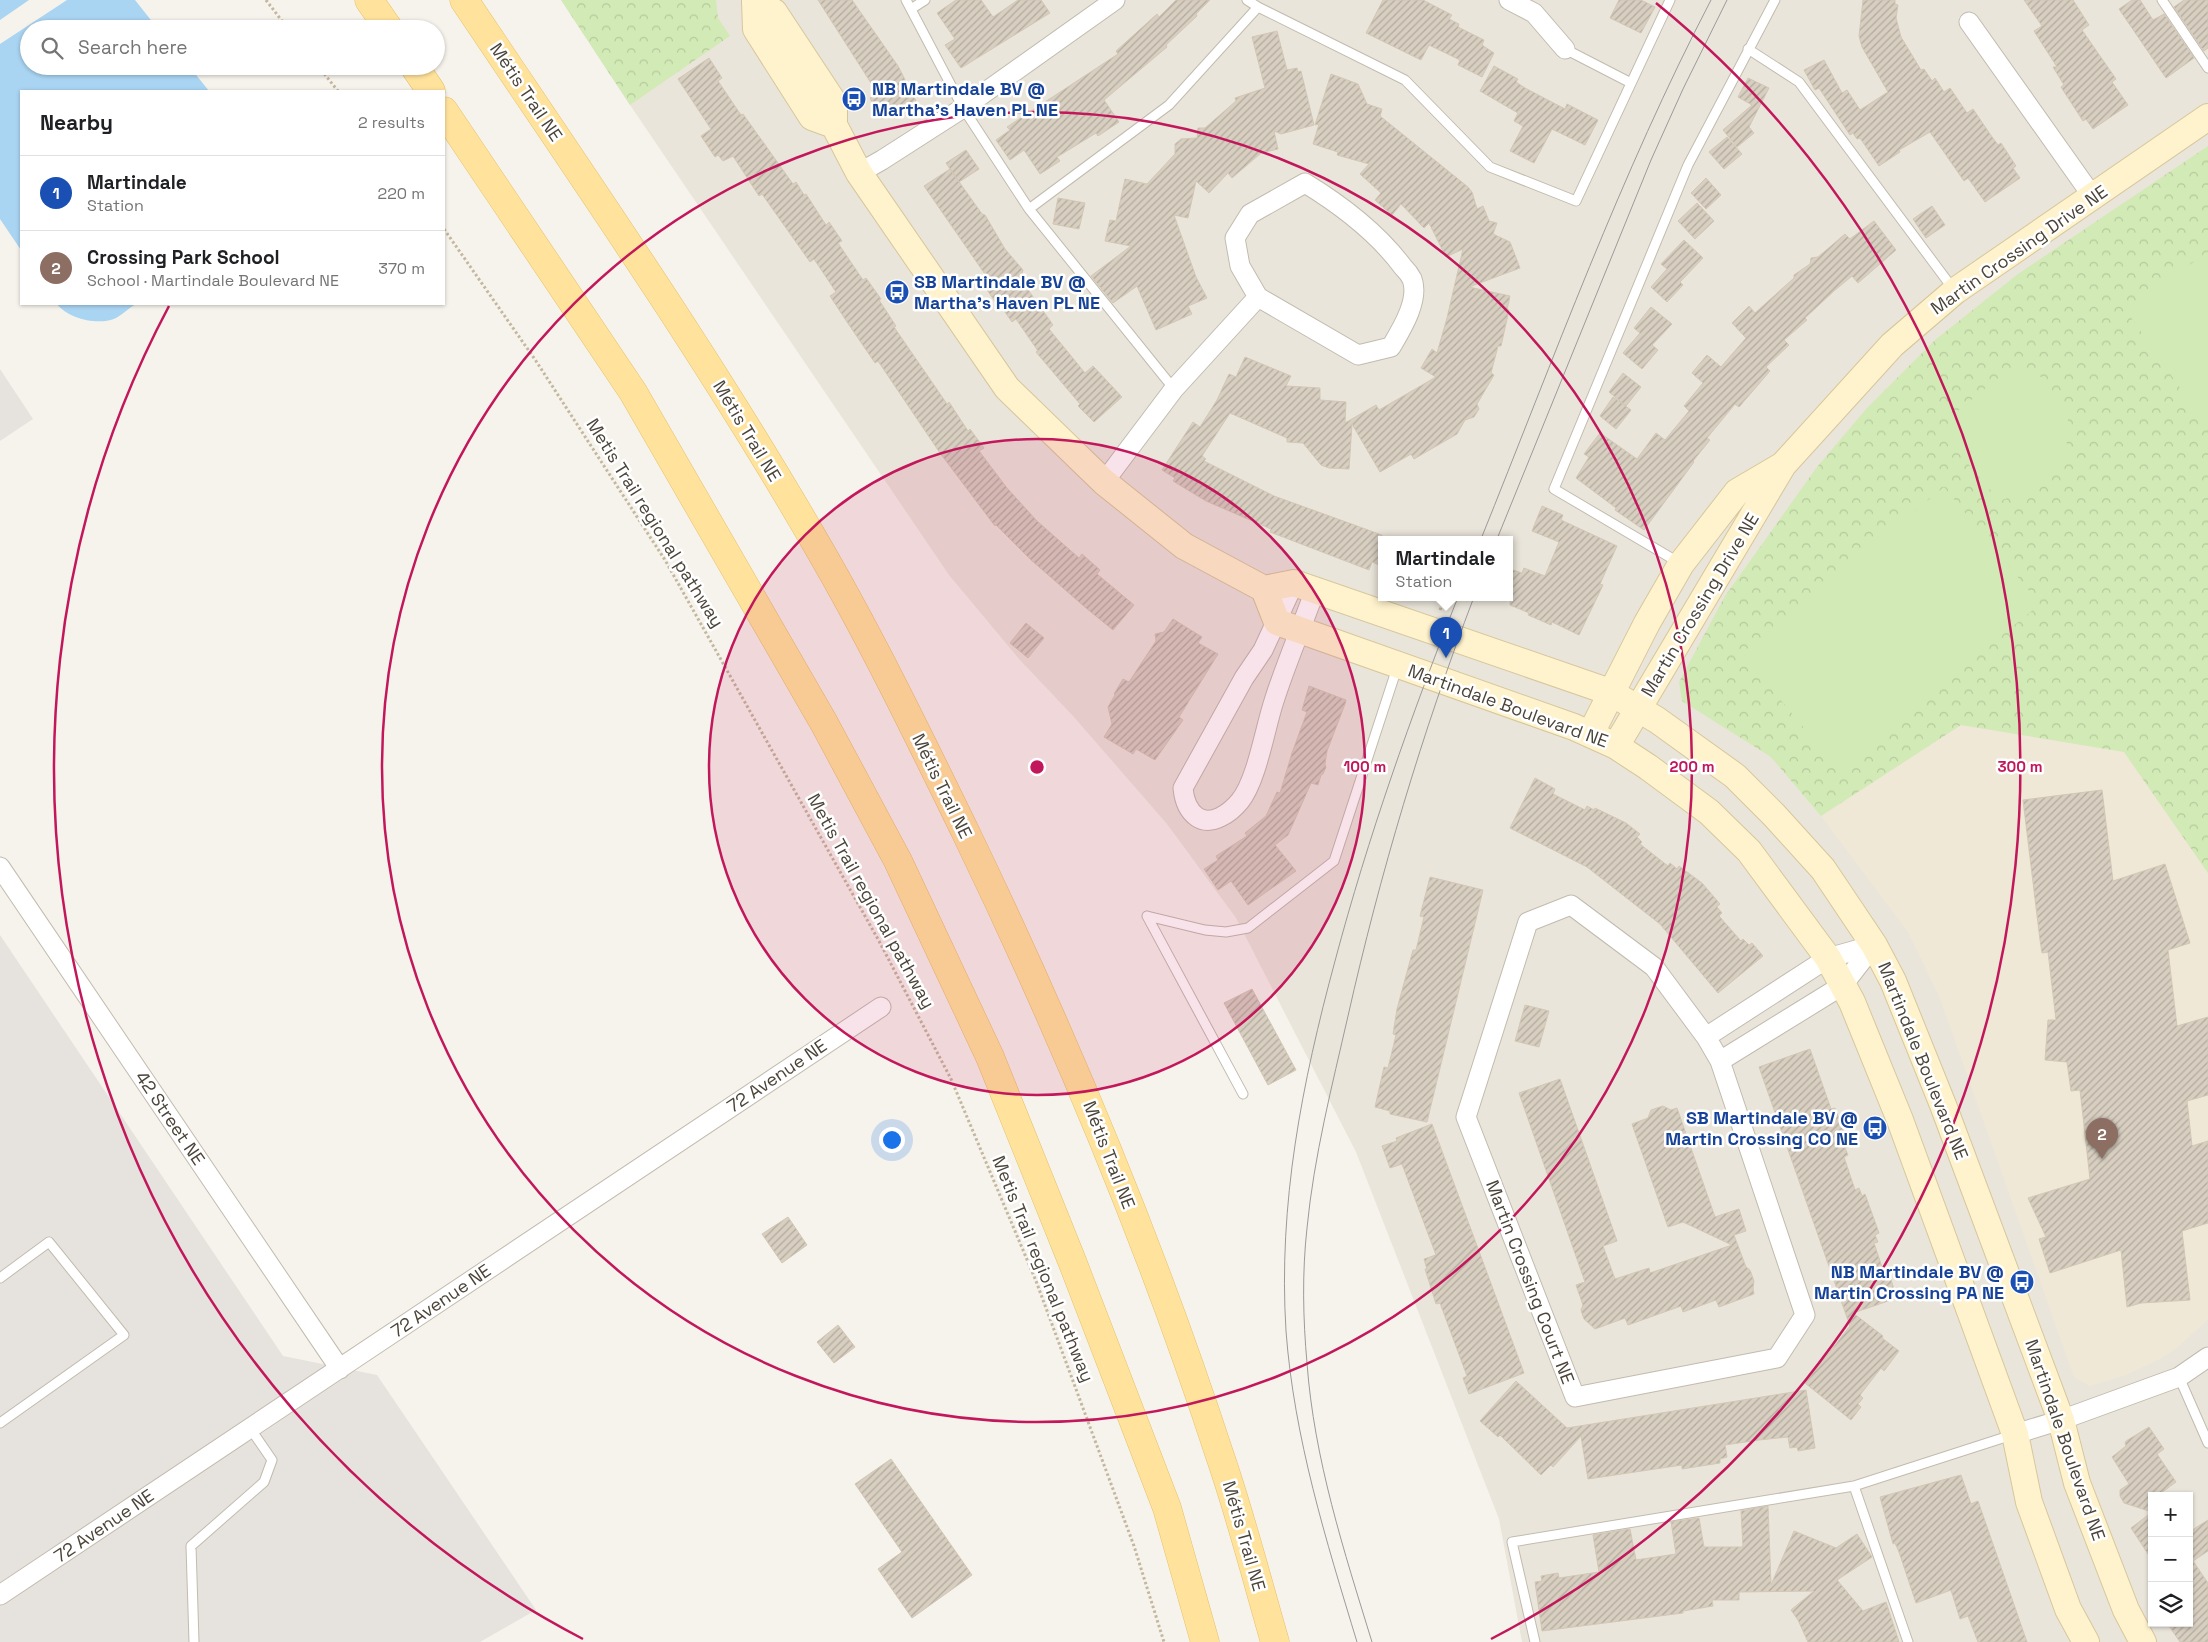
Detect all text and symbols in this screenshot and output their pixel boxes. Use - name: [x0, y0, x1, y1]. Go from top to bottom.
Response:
- search box: [20, 20, 445, 75]
- icon: search: [38, 34, 66, 62]
- text: Search here: [78, 35, 188, 60]
- street label: Métis Trail NE: [485, 38, 568, 145]
- place label: NB Martindale BV @ Martha's Haven PL NE: [872, 77, 1058, 121]
- bus stop icon: NB Martindale BV @ Martha's Haven PL NE: [841, 86, 867, 112]
- text: Nearby: [40, 109, 113, 136]
- text: 2 results: [358, 112, 425, 133]
- text: Martindale: [87, 170, 187, 195]
- street label: Martin Crossing Drive NE: [1926, 180, 2112, 319]
- text: 1: [52, 183, 60, 204]
- text: 220 m: [378, 183, 425, 204]
- text: Station: [87, 195, 144, 216]
- text: Crossing Park School: [87, 245, 280, 270]
- text: 2: [51, 258, 61, 279]
- text: 370 m: [378, 258, 425, 279]
- text: School · Martindale Boulevard NE: [87, 270, 339, 291]
- place label: SB Martindale BV @ Martha's Haven PL NE: [914, 270, 1100, 314]
- bus stop icon: SB Martindale BV @ Martha's Haven PL NE: [884, 279, 910, 305]
- street label: Métis Trail NE: [708, 376, 787, 485]
- street label: Metis Trail regional pathway: [581, 414, 729, 632]
- street label: Martin Crossing Drive NE: [1635, 509, 1764, 701]
- popup: [1378, 536, 1513, 601]
- text: Martindale: [1396, 546, 1495, 571]
- text: Station: [1396, 571, 1452, 592]
- pin: 1: [1430, 617, 1462, 658]
- street label: Martindale Boulevard NE: [1405, 659, 1611, 752]
- street label: Métis Trail NE: [907, 730, 978, 842]
- text: 100 m: [1344, 757, 1386, 776]
- text: 200 m: [1670, 757, 1714, 776]
- text: 300 m: [1997, 757, 2043, 776]
- centre of rings: [1028, 758, 1046, 776]
- street label: Metis Trail regional pathway: [803, 789, 940, 1012]
- street label: Martindale Boulevard NE: [1873, 959, 1974, 1163]
- street label: 72 Avenue NE: [722, 1034, 831, 1117]
- street label: 42 Street NE: [131, 1066, 210, 1169]
- street label: Métis Trail NE: [1078, 1098, 1141, 1212]
- place label: SB Martindale BV @ Martin Crossing CO NE: [1665, 1106, 1858, 1150]
- bus stop icon: SB Martindale BV @ Martin Crossing CO NE: [1862, 1115, 1888, 1141]
- pin: 2: [2086, 1118, 2118, 1159]
- your location: [879, 1127, 905, 1153]
- street label: Metis Trail regional pathway: [987, 1152, 1100, 1385]
- street label: Martin Crossing Court NE: [1481, 1177, 1580, 1387]
- street label: 72 Avenue NE: [386, 1259, 495, 1342]
- place label: NB Martindale BV @ Martin Crossing PA NE: [1814, 1260, 2004, 1304]
- bus stop icon: NB Martindale BV @ Martin Crossing PA NE: [2009, 1269, 2035, 1295]
- street label: Martindale Boulevard NE: [2020, 1336, 2111, 1543]
- street label: Métis Trail NE: [1218, 1478, 1271, 1594]
- street label: 72 Avenue NE: [49, 1484, 158, 1567]
- map controls: [2148, 1492, 2193, 1627]
- button: +: [2148, 1492, 2193, 1537]
- button: −: [2148, 1537, 2193, 1582]
- button: layers: [2148, 1582, 2193, 1627]

